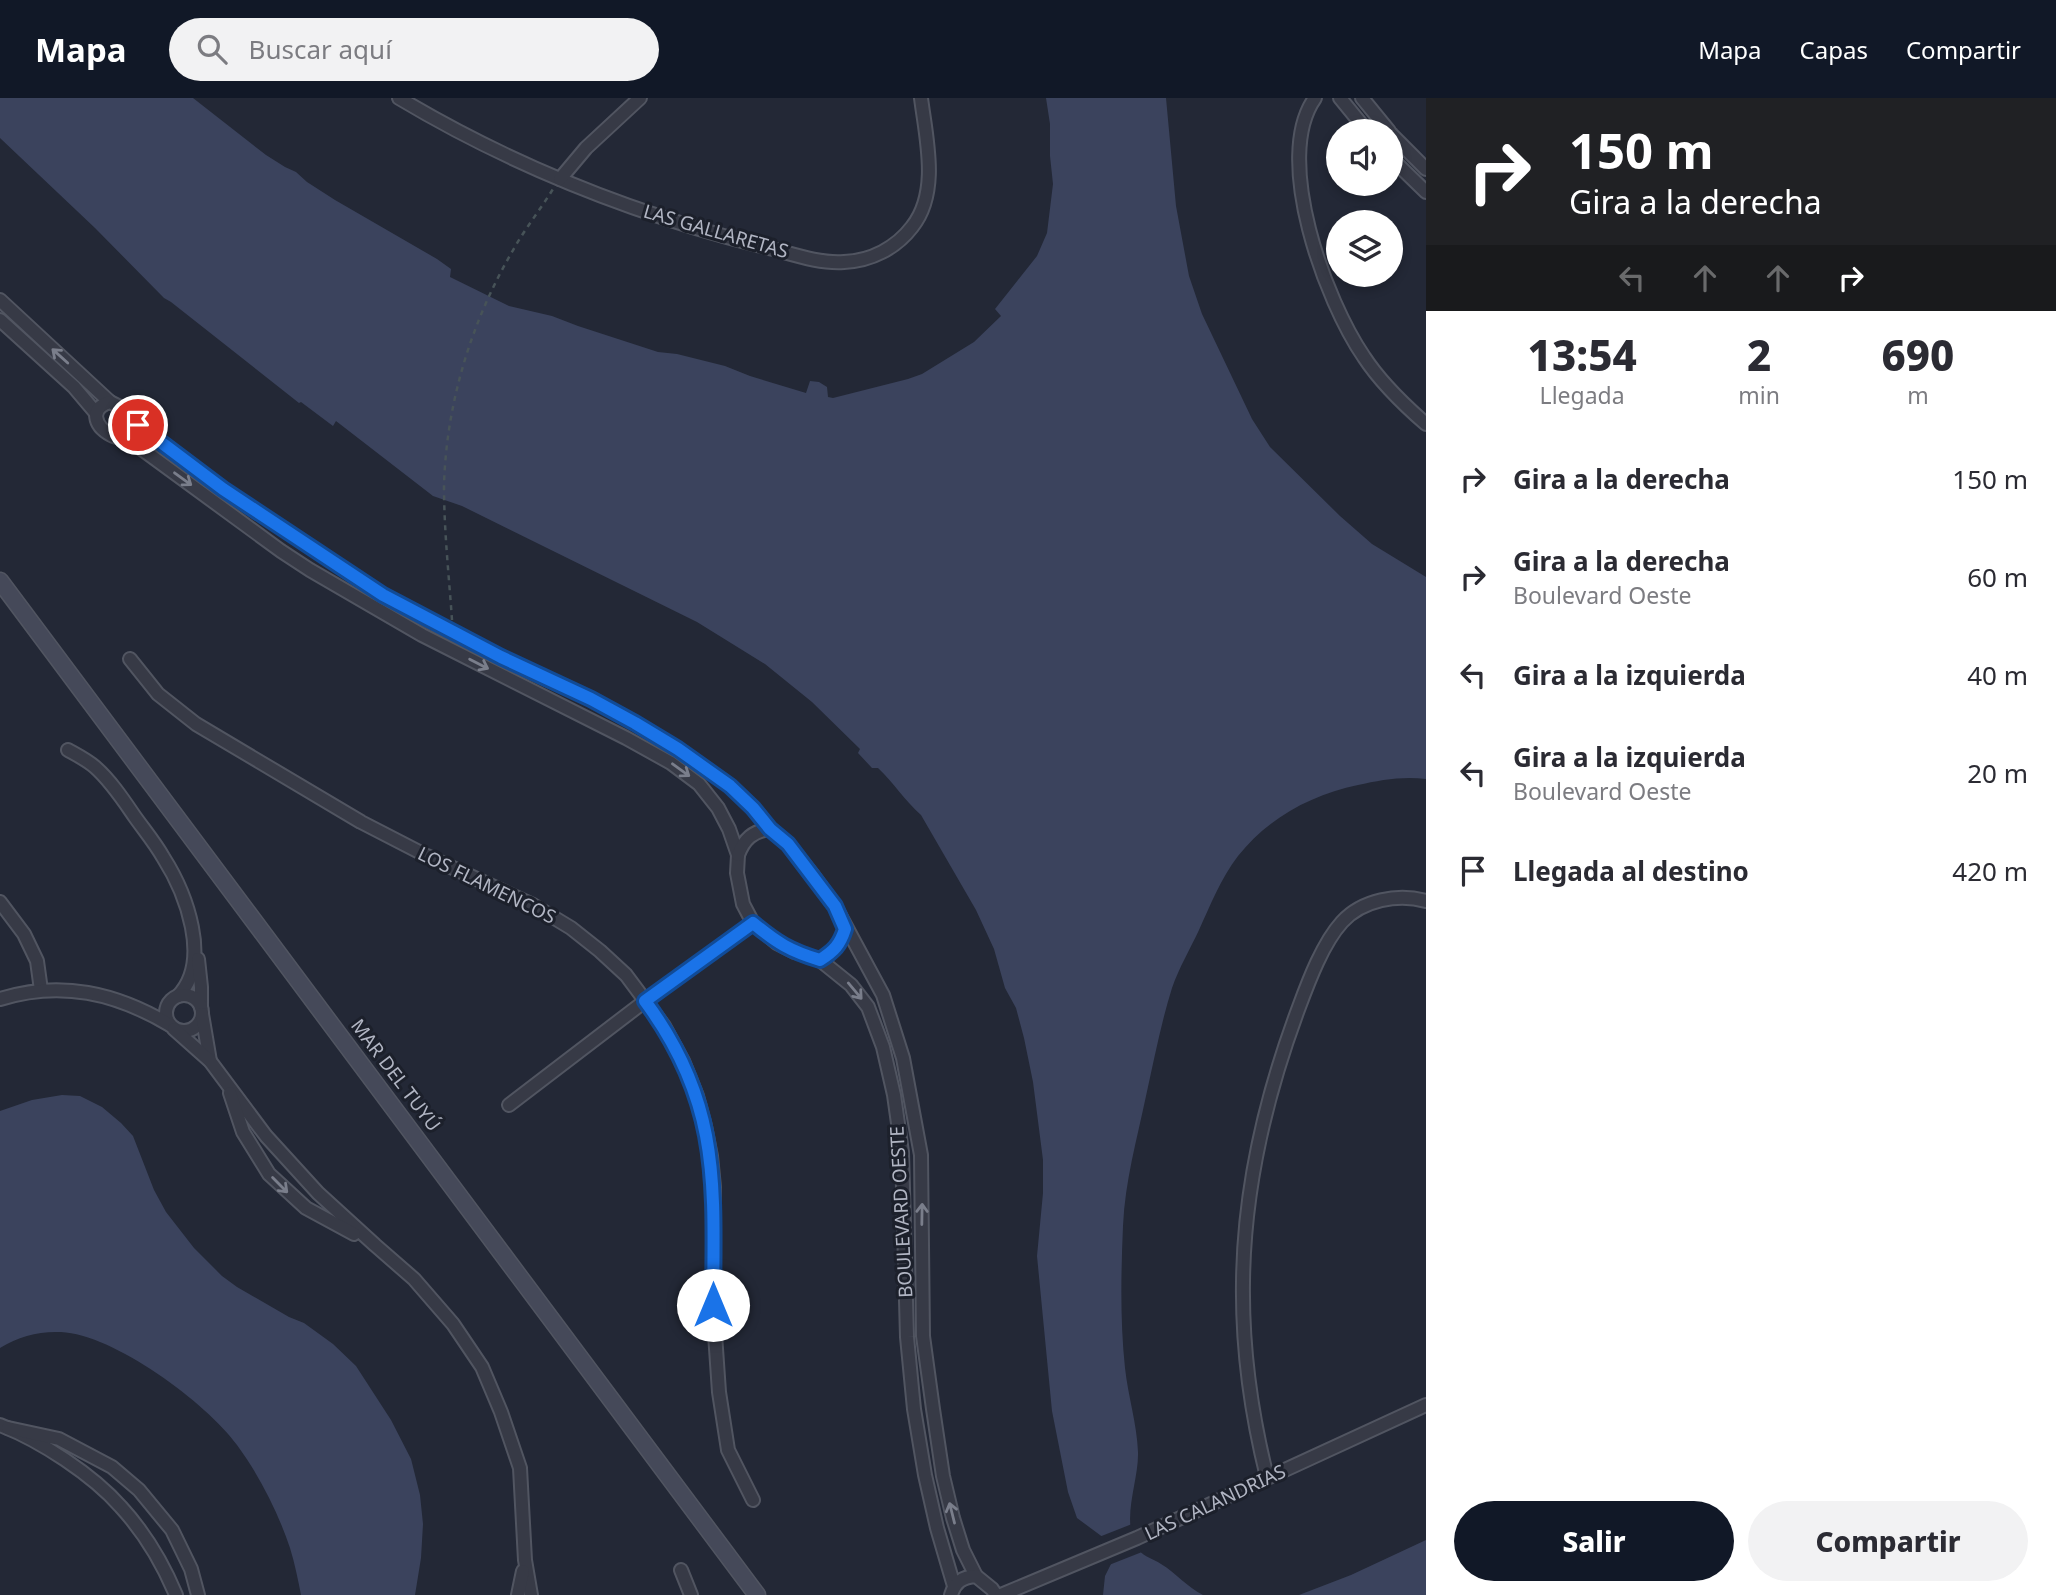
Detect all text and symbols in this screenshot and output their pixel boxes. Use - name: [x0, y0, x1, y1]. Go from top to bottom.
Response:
- search box: [169, 18, 659, 81]
- text: Mapa: [35, 27, 127, 72]
- icon: search: [193, 30, 231, 68]
- text: Buscar aquí: [249, 31, 392, 67]
- text: Mapa: [1698, 33, 1762, 66]
- text: Capas: [1800, 33, 1868, 66]
- text: Compartir: [1906, 33, 2021, 66]
- text: 150 m: [1569, 117, 1714, 183]
- map controls: [1326, 119, 1403, 287]
- button: sound: [1326, 119, 1403, 196]
- icon: right: [1454, 126, 1545, 217]
- text: Gira a la derecha: [1569, 180, 1822, 223]
- street label: LAS GALLARETAS: [640, 198, 792, 264]
- button: layers: [1326, 210, 1403, 287]
- icon: left: [1613, 259, 1651, 297]
- icon: ahead: [1686, 259, 1724, 297]
- icon: ahead: [1759, 259, 1797, 297]
- icon: right: [1832, 259, 1870, 297]
- text: 13:54: [1528, 326, 1637, 383]
- text: 2: [1747, 326, 1771, 383]
- text: 690: [1882, 326, 1954, 383]
- one-way arrow: [52, 347, 69, 364]
- text: Llegada: [1540, 379, 1625, 411]
- text: min: [1738, 379, 1780, 411]
- text: m: [1907, 379, 1929, 411]
- pin: [108, 395, 168, 455]
- icon: arrive: [119, 406, 157, 444]
- icon: right: [1454, 460, 1492, 498]
- text: Gira a la derecha: [1513, 461, 1730, 497]
- text: 150 m: [1952, 461, 2028, 497]
- one-way arrow: [173, 472, 192, 486]
- text: Gira a la derecha: [1513, 543, 1730, 579]
- icon: right: [1454, 558, 1492, 596]
- text: 60 m: [1967, 559, 2028, 595]
- text: Boulevard Oeste: [1513, 579, 1692, 611]
- icon: left: [1454, 656, 1492, 694]
- text: Gira a la izquierda: [1513, 657, 1746, 693]
- text: 40 m: [1967, 657, 2028, 693]
- one-way arrow: [468, 658, 489, 672]
- text: Gira a la izquierda: [1513, 739, 1746, 775]
- icon: left: [1454, 754, 1492, 792]
- text: 20 m: [1967, 755, 2028, 791]
- one-way arrow: [671, 763, 689, 778]
- text: Boulevard Oeste: [1513, 775, 1692, 807]
- street label: LOS FLAMENCOS: [413, 840, 561, 930]
- icon: arrive: [1454, 852, 1492, 890]
- text: Llegada al destino: [1513, 853, 1749, 889]
- text: 420 m: [1952, 853, 2028, 889]
- one-way arrow: [847, 982, 863, 1000]
- street label: MAR DEL TUYÚ: [345, 1013, 447, 1137]
- street label: BOULEVARD OESTE: [884, 1125, 918, 1299]
- one-way arrow: [272, 1177, 289, 1194]
- one-way arrow: [915, 1203, 928, 1226]
- position arrow: [676, 1268, 750, 1342]
- street label: LAS CALANDRIAS: [1140, 1458, 1290, 1546]
- button: Salir: [1454, 1501, 1734, 1581]
- button: Compartir: [1748, 1501, 2028, 1581]
- one-way arrow: [945, 1502, 958, 1525]

